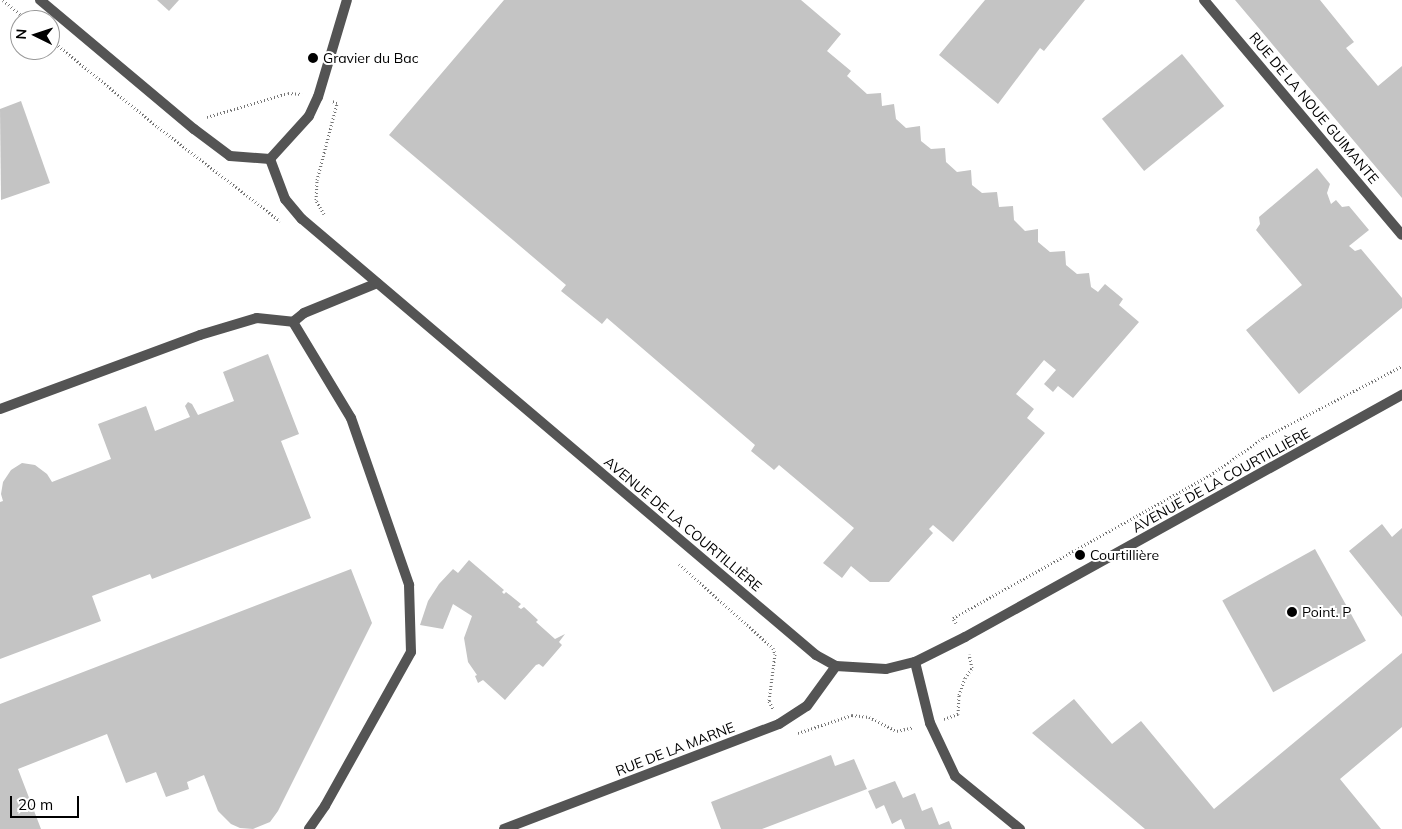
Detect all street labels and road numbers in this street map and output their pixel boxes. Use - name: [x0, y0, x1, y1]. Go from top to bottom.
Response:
- street label: RUE DE LA NOUE GUIMANTE: [1246, 29, 1382, 187]
- street label: AVENUE DE LA COURTILLIÈRE: [1129, 424, 1313, 536]
- street label: AVENUE DE LA COURTILLIÈRE: [601, 453, 765, 595]
- street label: RUE DE LA MARNE: [613, 719, 737, 779]

